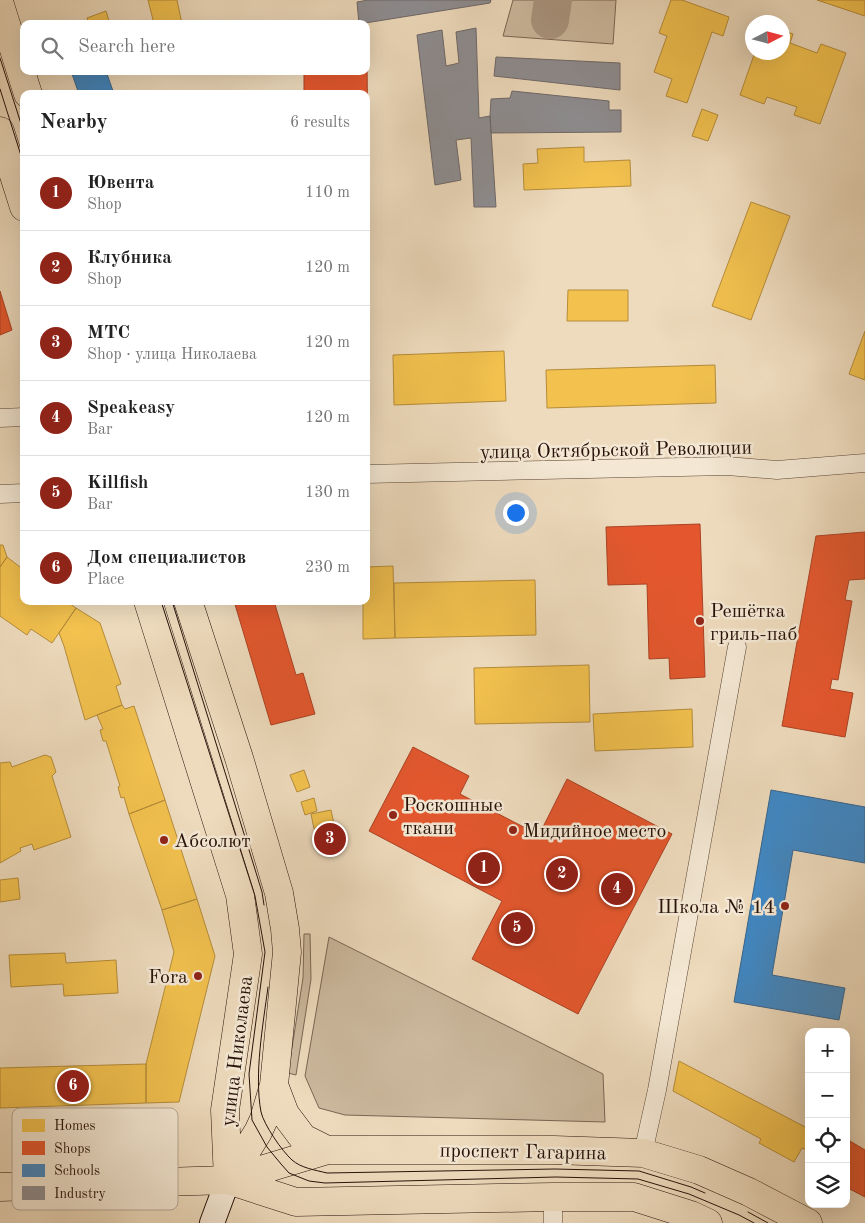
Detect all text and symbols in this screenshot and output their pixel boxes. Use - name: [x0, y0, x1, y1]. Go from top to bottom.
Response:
- north arrow: [745, 15, 790, 60]
- search box: [20, 20, 370, 75]
- icon: search: [38, 34, 66, 62]
- text: Search here: [78, 38, 175, 57]
- text: Nearby: [40, 112, 108, 133]
- text: 6 results: [290, 115, 350, 131]
- text: Ювента: [87, 174, 154, 193]
- text: 1: [51, 185, 61, 201]
- text: 110 m: [305, 185, 350, 201]
- text: Shop: [87, 197, 122, 213]
- text: Клубника: [87, 249, 172, 268]
- text: 2: [51, 260, 61, 276]
- text: 120 m: [305, 260, 350, 276]
- text: Shop: [87, 272, 122, 288]
- text: МТС: [87, 324, 130, 343]
- text: 3: [51, 335, 61, 351]
- text: 120 m: [305, 335, 350, 351]
- text: Shop · улица Николаева: [87, 347, 257, 363]
- text: Speakeasy: [87, 399, 175, 418]
- text: 4: [51, 410, 61, 426]
- text: 120 m: [305, 410, 350, 426]
- text: Bar: [87, 422, 113, 438]
- street label: улица Октябрьской Революции: [480, 439, 752, 463]
- text: Killfish: [87, 474, 148, 493]
- text: 5: [51, 485, 61, 501]
- text: 130 m: [305, 485, 350, 501]
- text: Bar: [87, 497, 113, 513]
- your location: [503, 500, 529, 526]
- text: Дом специалистов: [87, 549, 246, 568]
- text: 6: [51, 560, 61, 576]
- text: 230 m: [305, 560, 350, 576]
- text: Place: [87, 572, 124, 588]
- place label: Решётка гриль-паб: [710, 602, 797, 645]
- marker: Решётка гриль-паб: [694, 615, 706, 627]
- place label: Роскошные ткани: [403, 796, 503, 839]
- marker: Роскошные ткани: [387, 809, 399, 821]
- pin: 3: [314, 820, 346, 858]
- place label: Мидийное место: [523, 822, 666, 842]
- marker: Мидийное место: [507, 824, 519, 836]
- place label: Абсолют: [174, 832, 251, 852]
- marker: Абсолют: [158, 834, 170, 846]
- pin: 1: [468, 849, 500, 887]
- pin: 2: [546, 855, 578, 893]
- pin: 4: [601, 870, 633, 908]
- place label: Школа № 14: [657, 898, 775, 918]
- marker: Школа № 14: [779, 900, 791, 912]
- pin: 5: [501, 909, 533, 947]
- place label: Fora: [148, 968, 188, 988]
- marker: Fora: [192, 970, 204, 982]
- street label: улица Николаева: [219, 975, 257, 1128]
- map controls: [805, 1028, 850, 1208]
- button: +: [805, 1028, 850, 1073]
- pin: 6: [57, 1067, 89, 1105]
- button: −: [805, 1073, 850, 1118]
- legend: [12, 1108, 178, 1210]
- button: locate: [805, 1118, 850, 1163]
- text: Homes: [54, 1119, 96, 1133]
- text: Shops: [54, 1142, 91, 1156]
- street label: проспект Гагарина: [439, 1142, 607, 1164]
- button: layers: [805, 1163, 850, 1208]
- text: Schools: [54, 1164, 100, 1178]
- text: Industry: [54, 1187, 107, 1201]

